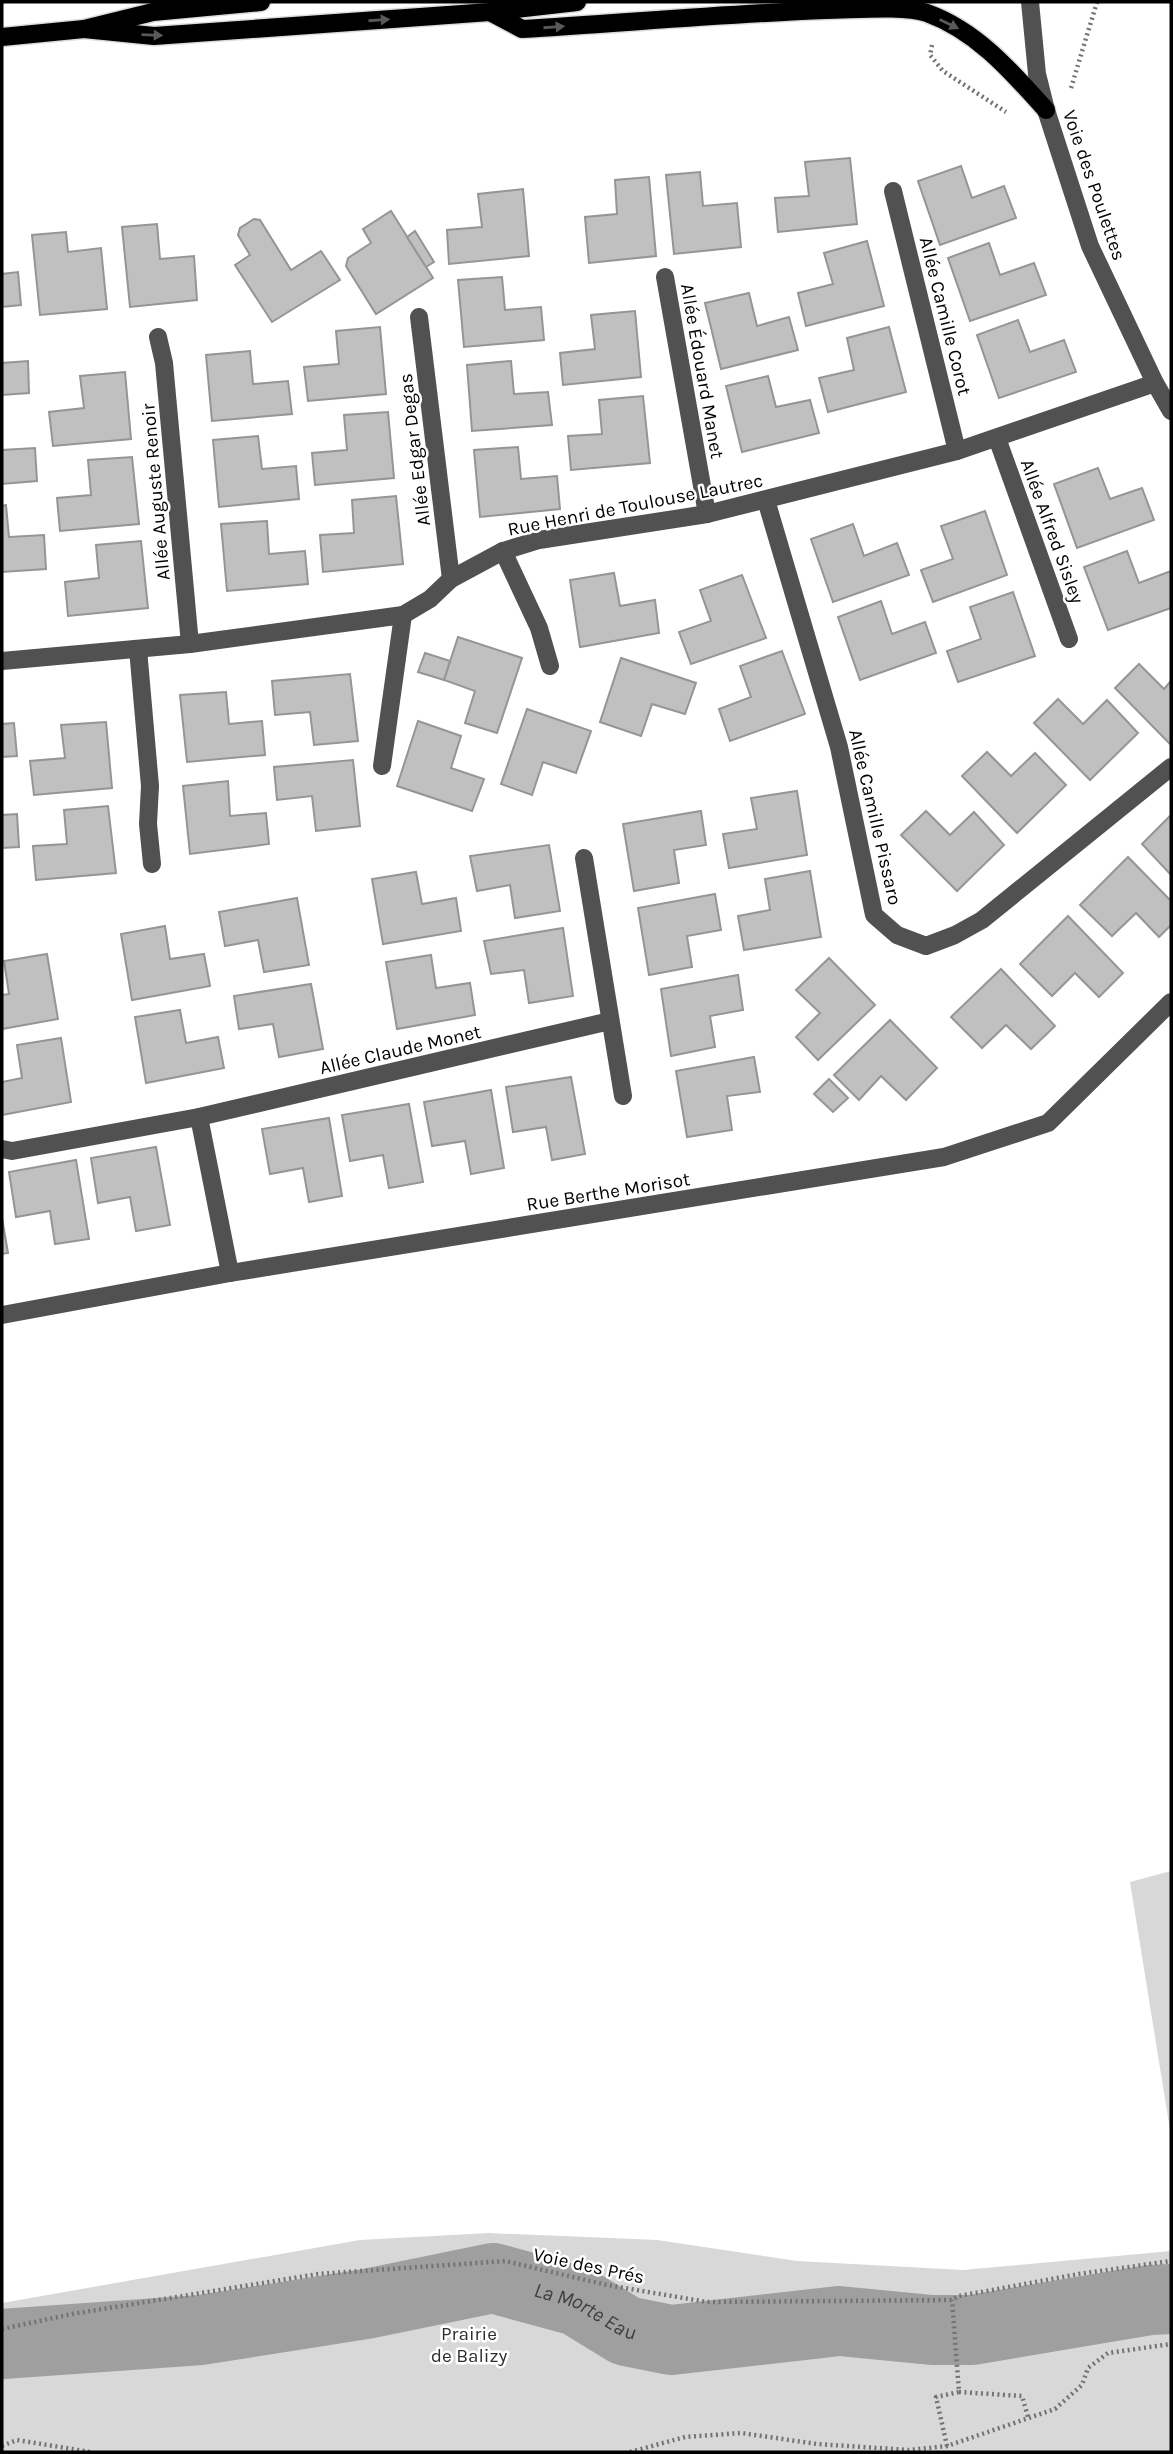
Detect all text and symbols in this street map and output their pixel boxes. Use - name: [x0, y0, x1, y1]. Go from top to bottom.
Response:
- one-way arrow: [368, 14, 390, 25]
- one-way arrow: [939, 19, 959, 30]
- one-way arrow: [543, 22, 565, 33]
- one-way arrow: [141, 29, 163, 41]
- street label: Voie des Poulettes: [1058, 107, 1130, 263]
- street label: Allée Camille Corot: [915, 235, 975, 398]
- street label: Allée Édouard Manet: [676, 282, 729, 460]
- street label: Allée Edgar Degas: [395, 372, 435, 527]
- street label: Allée Auguste Renoir: [137, 402, 175, 581]
- street label: Allée Alfred Sisley: [1016, 456, 1088, 607]
- street label: Rue Henri de Toulouse Lautrec: [506, 469, 765, 541]
- street label: Allée Camille Pissaro: [844, 727, 906, 907]
- street label: Allée Claude Monet: [317, 1021, 483, 1079]
- street label: Rue Berthe Morisot: [525, 1168, 691, 1216]
- street label: Voie des Prés: [531, 2243, 646, 2288]
- water label: La Morte Eau: [531, 2278, 638, 2345]
- park label: Prairie de Balizy: [431, 2323, 507, 2367]

